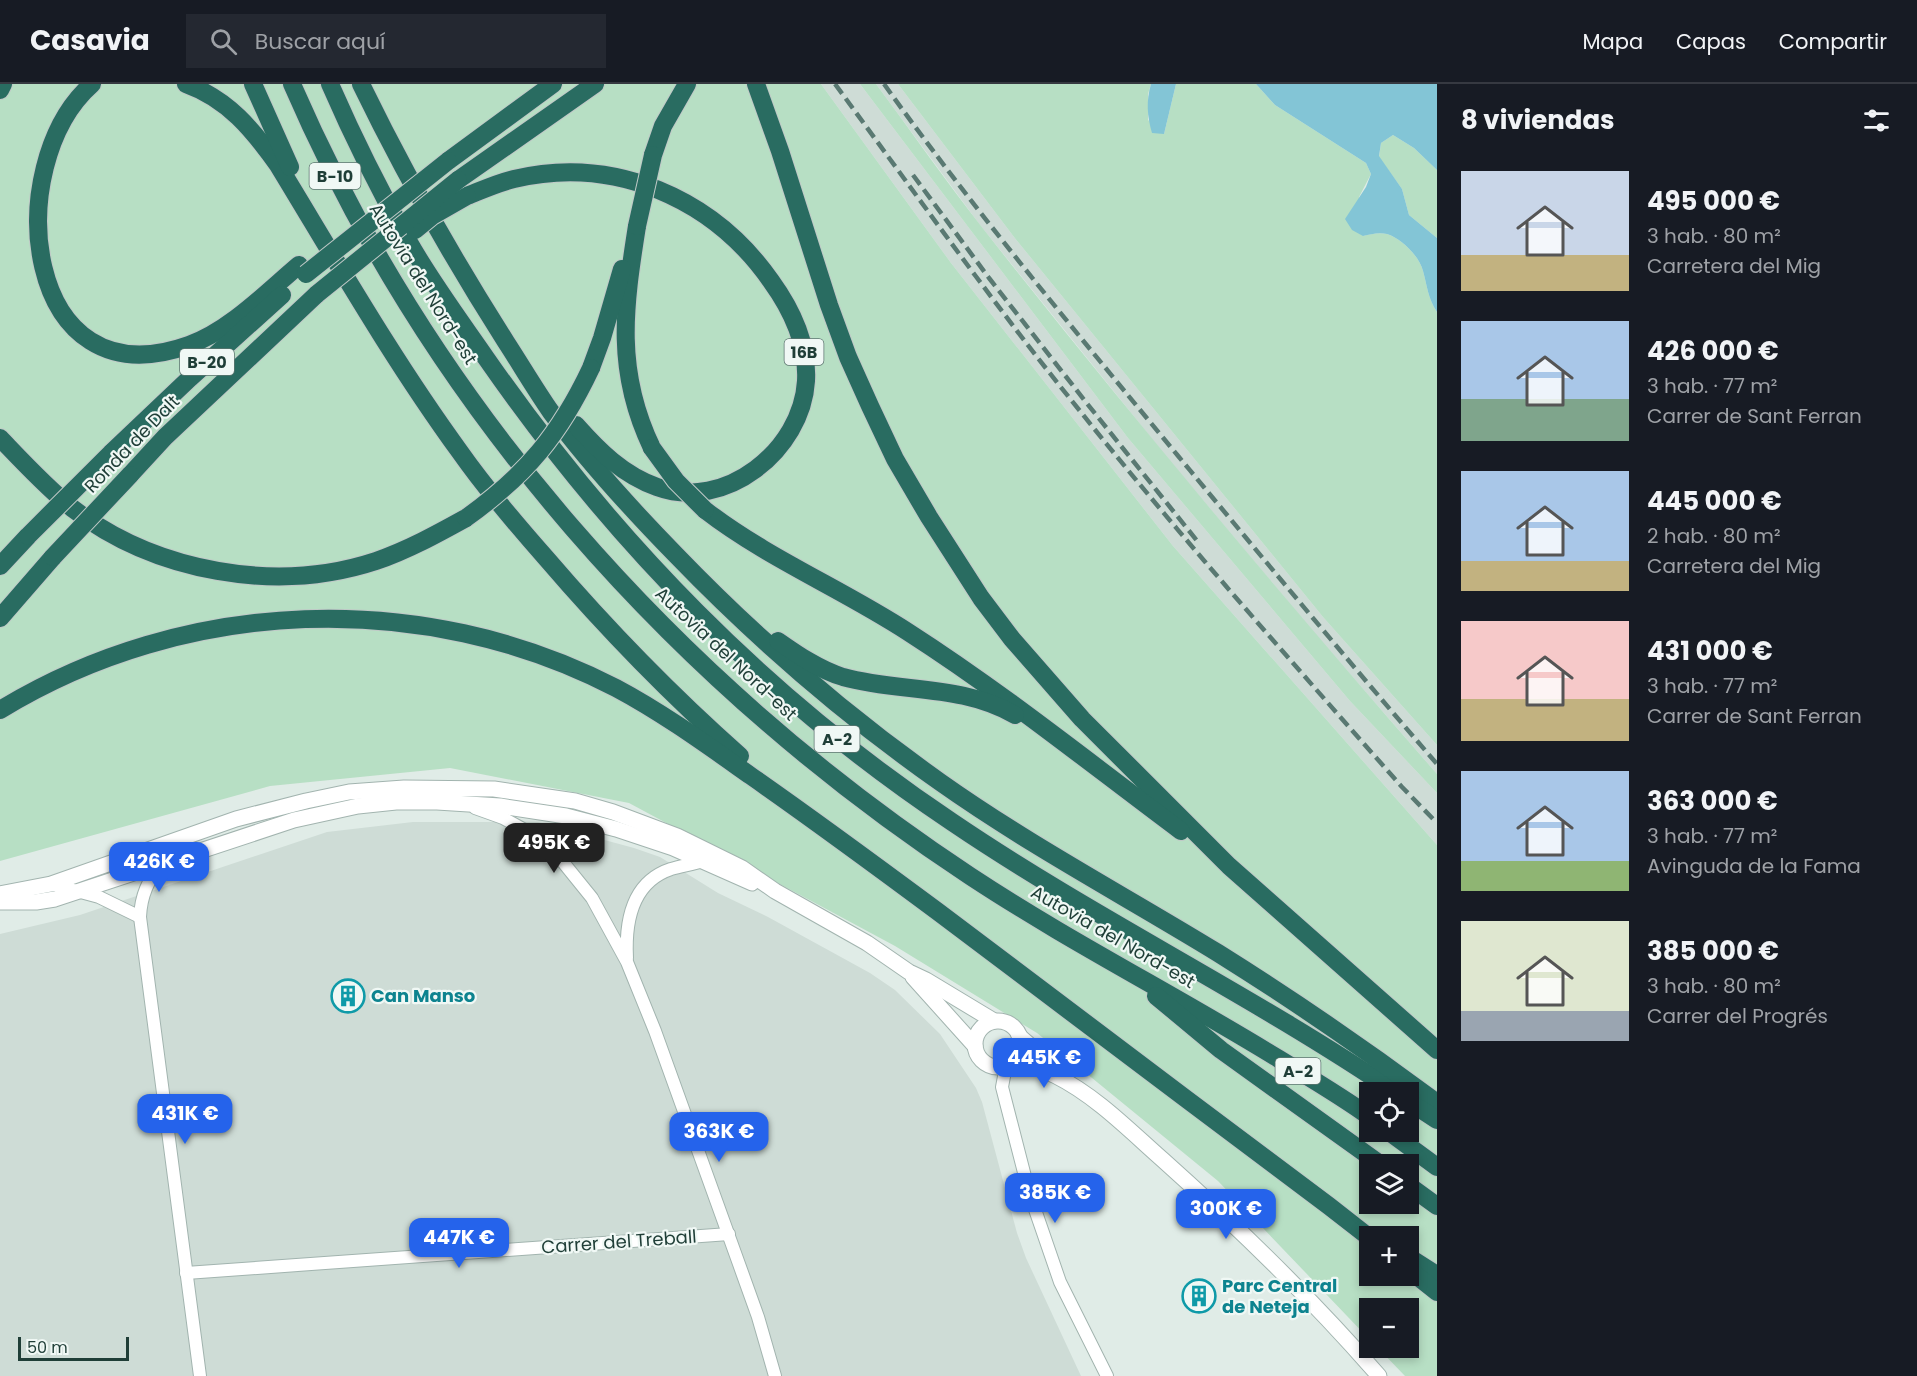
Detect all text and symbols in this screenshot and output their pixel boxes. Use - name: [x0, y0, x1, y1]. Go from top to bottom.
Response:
- search box: [186, 14, 606, 68]
- text: Casavia: [30, 21, 150, 60]
- icon: search: [207, 25, 240, 58]
- text: Buscar aquí: [255, 26, 385, 57]
- text: Mapa: [1582, 27, 1643, 56]
- text: Capas: [1676, 27, 1746, 56]
- text: Compartir: [1779, 27, 1887, 56]
- text: 8 viviendas: [1461, 102, 1615, 138]
- icon: filters: [1860, 104, 1893, 137]
- road number: B-10: [310, 163, 360, 189]
- text: 495 000 €: [1647, 183, 1780, 219]
- icon: home: [1509, 195, 1581, 267]
- street label: Autovia del Nord-est: [364, 198, 483, 369]
- text: 3 hab. · 80 m²: [1647, 222, 1781, 250]
- text: Carretera del Mig: [1647, 252, 1821, 280]
- text: 426 000 €: [1647, 333, 1779, 369]
- road number: 16B: [784, 339, 824, 365]
- icon: home: [1509, 345, 1581, 417]
- road number: B-20: [180, 349, 234, 375]
- text: 3 hab. · 77 m²: [1647, 372, 1777, 400]
- street label: Ronda de Dalt: [78, 389, 185, 498]
- text: Carrer de Sant Ferran: [1647, 402, 1862, 430]
- text: 445 000 €: [1647, 483, 1782, 519]
- icon: home: [1509, 495, 1581, 567]
- text: 2 hab. · 80 m²: [1647, 522, 1781, 550]
- text: Carretera del Mig: [1647, 552, 1821, 580]
- street label: Autovia del Nord-est: [650, 581, 803, 726]
- text: 431 000 €: [1647, 633, 1773, 669]
- icon: home: [1509, 645, 1581, 717]
- text: 3 hab. · 77 m²: [1647, 672, 1777, 700]
- text: Carrer de Sant Ferran: [1647, 702, 1862, 730]
- road number: A-2: [814, 726, 860, 752]
- text: 363 000 €: [1647, 783, 1778, 819]
- icon: home: [1509, 795, 1581, 867]
- text: 3 hab. · 77 m²: [1647, 822, 1777, 850]
- pin: 495K €: [505, 823, 603, 874]
- text: 495K €: [518, 828, 590, 856]
- pin: 426K €: [110, 842, 208, 893]
- text: 426K €: [123, 847, 195, 875]
- text: Avinguda de la Fama: [1647, 852, 1861, 880]
- street label: Autovia del Nord-est: [1027, 879, 1200, 994]
- text: 385 000 €: [1647, 933, 1779, 969]
- icon: home: [1509, 945, 1581, 1017]
- text: 3 hab. · 80 m²: [1647, 972, 1781, 1000]
- building icon: Can Manso: [330, 978, 366, 1014]
- place label: Can Manso: [371, 983, 475, 1008]
- text: Carrer del Progrés: [1647, 1002, 1828, 1030]
- pin: 445K €: [995, 1038, 1093, 1089]
- text: 445K €: [1007, 1043, 1081, 1071]
- road number: A-2: [1276, 1058, 1320, 1084]
- map controls: [1359, 1082, 1419, 1358]
- button: locate: [1359, 1082, 1419, 1142]
- pin: 431K €: [136, 1094, 234, 1145]
- text: 431K €: [151, 1099, 219, 1127]
- pin: 363K €: [670, 1112, 768, 1163]
- text: 363K €: [683, 1117, 755, 1145]
- button: layers: [1359, 1154, 1419, 1214]
- pin: 385K €: [1006, 1173, 1104, 1224]
- text: 385K €: [1019, 1178, 1091, 1206]
- pin: 300K €: [1177, 1189, 1275, 1240]
- text: 300K €: [1190, 1194, 1262, 1222]
- pin: 447K €: [410, 1218, 508, 1269]
- text: 447K €: [423, 1223, 495, 1251]
- street label: Carrer del Treball: [541, 1224, 697, 1259]
- button: +: [1359, 1226, 1419, 1286]
- place label: Parc Central de Neteja: [1222, 1273, 1337, 1319]
- building icon: Parc Central de Neteja: [1181, 1278, 1217, 1314]
- button: −: [1359, 1298, 1419, 1358]
- scale bar: [18, 1334, 129, 1362]
- text: 50 m: [27, 1336, 68, 1359]

